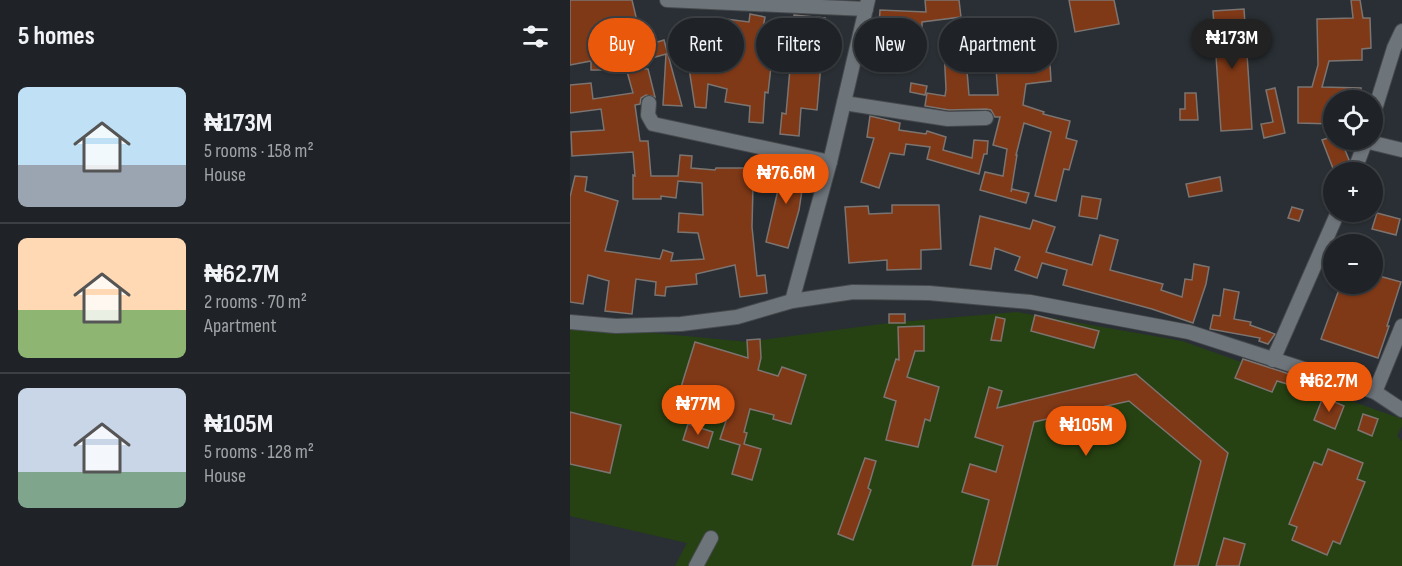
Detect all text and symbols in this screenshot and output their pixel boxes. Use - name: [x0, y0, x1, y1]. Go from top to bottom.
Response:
- chip: Buy: [588, 18, 656, 72]
- chip: Rent: [668, 18, 744, 72]
- chip: Filters: [756, 18, 842, 72]
- chip: New: [854, 18, 927, 72]
- chip: Apartment: [939, 18, 1057, 72]
- pin: ₦173M: [1190, 19, 1274, 70]
- icon: filters: [519, 20, 552, 53]
- text: 5 homes: [18, 21, 95, 52]
- text: ₦173M: [1206, 26, 1258, 50]
- map controls: [1323, 90, 1383, 294]
- button: locate: [1323, 90, 1383, 150]
- text: ₦173M: [204, 108, 272, 139]
- icon: home: [66, 111, 138, 183]
- text: 5 rooms · 158 m²: [204, 139, 314, 163]
- pin: ₦76.6M: [737, 154, 835, 205]
- text: ₦76.6M: [757, 161, 815, 185]
- button: +: [1323, 162, 1383, 222]
- text: House: [204, 163, 246, 187]
- button: −: [1323, 234, 1383, 294]
- text: ₦62.7M: [204, 259, 279, 290]
- icon: home: [66, 262, 138, 334]
- text: 2 rooms · 70 m²: [204, 290, 307, 314]
- text: Apartment: [204, 314, 277, 338]
- pin: ₦62.7M: [1280, 362, 1378, 413]
- text: ₦62.7M: [1300, 369, 1358, 393]
- pin: ₦77M: [662, 385, 734, 436]
- text: ₦77M: [676, 392, 720, 416]
- pin: ₦105M: [1044, 406, 1128, 457]
- text: ₦105M: [204, 409, 273, 440]
- icon: home: [66, 412, 138, 484]
- text: ₦105M: [1059, 413, 1113, 437]
- text: 5 rooms · 128 m²: [204, 440, 314, 464]
- text: House: [204, 464, 246, 488]

